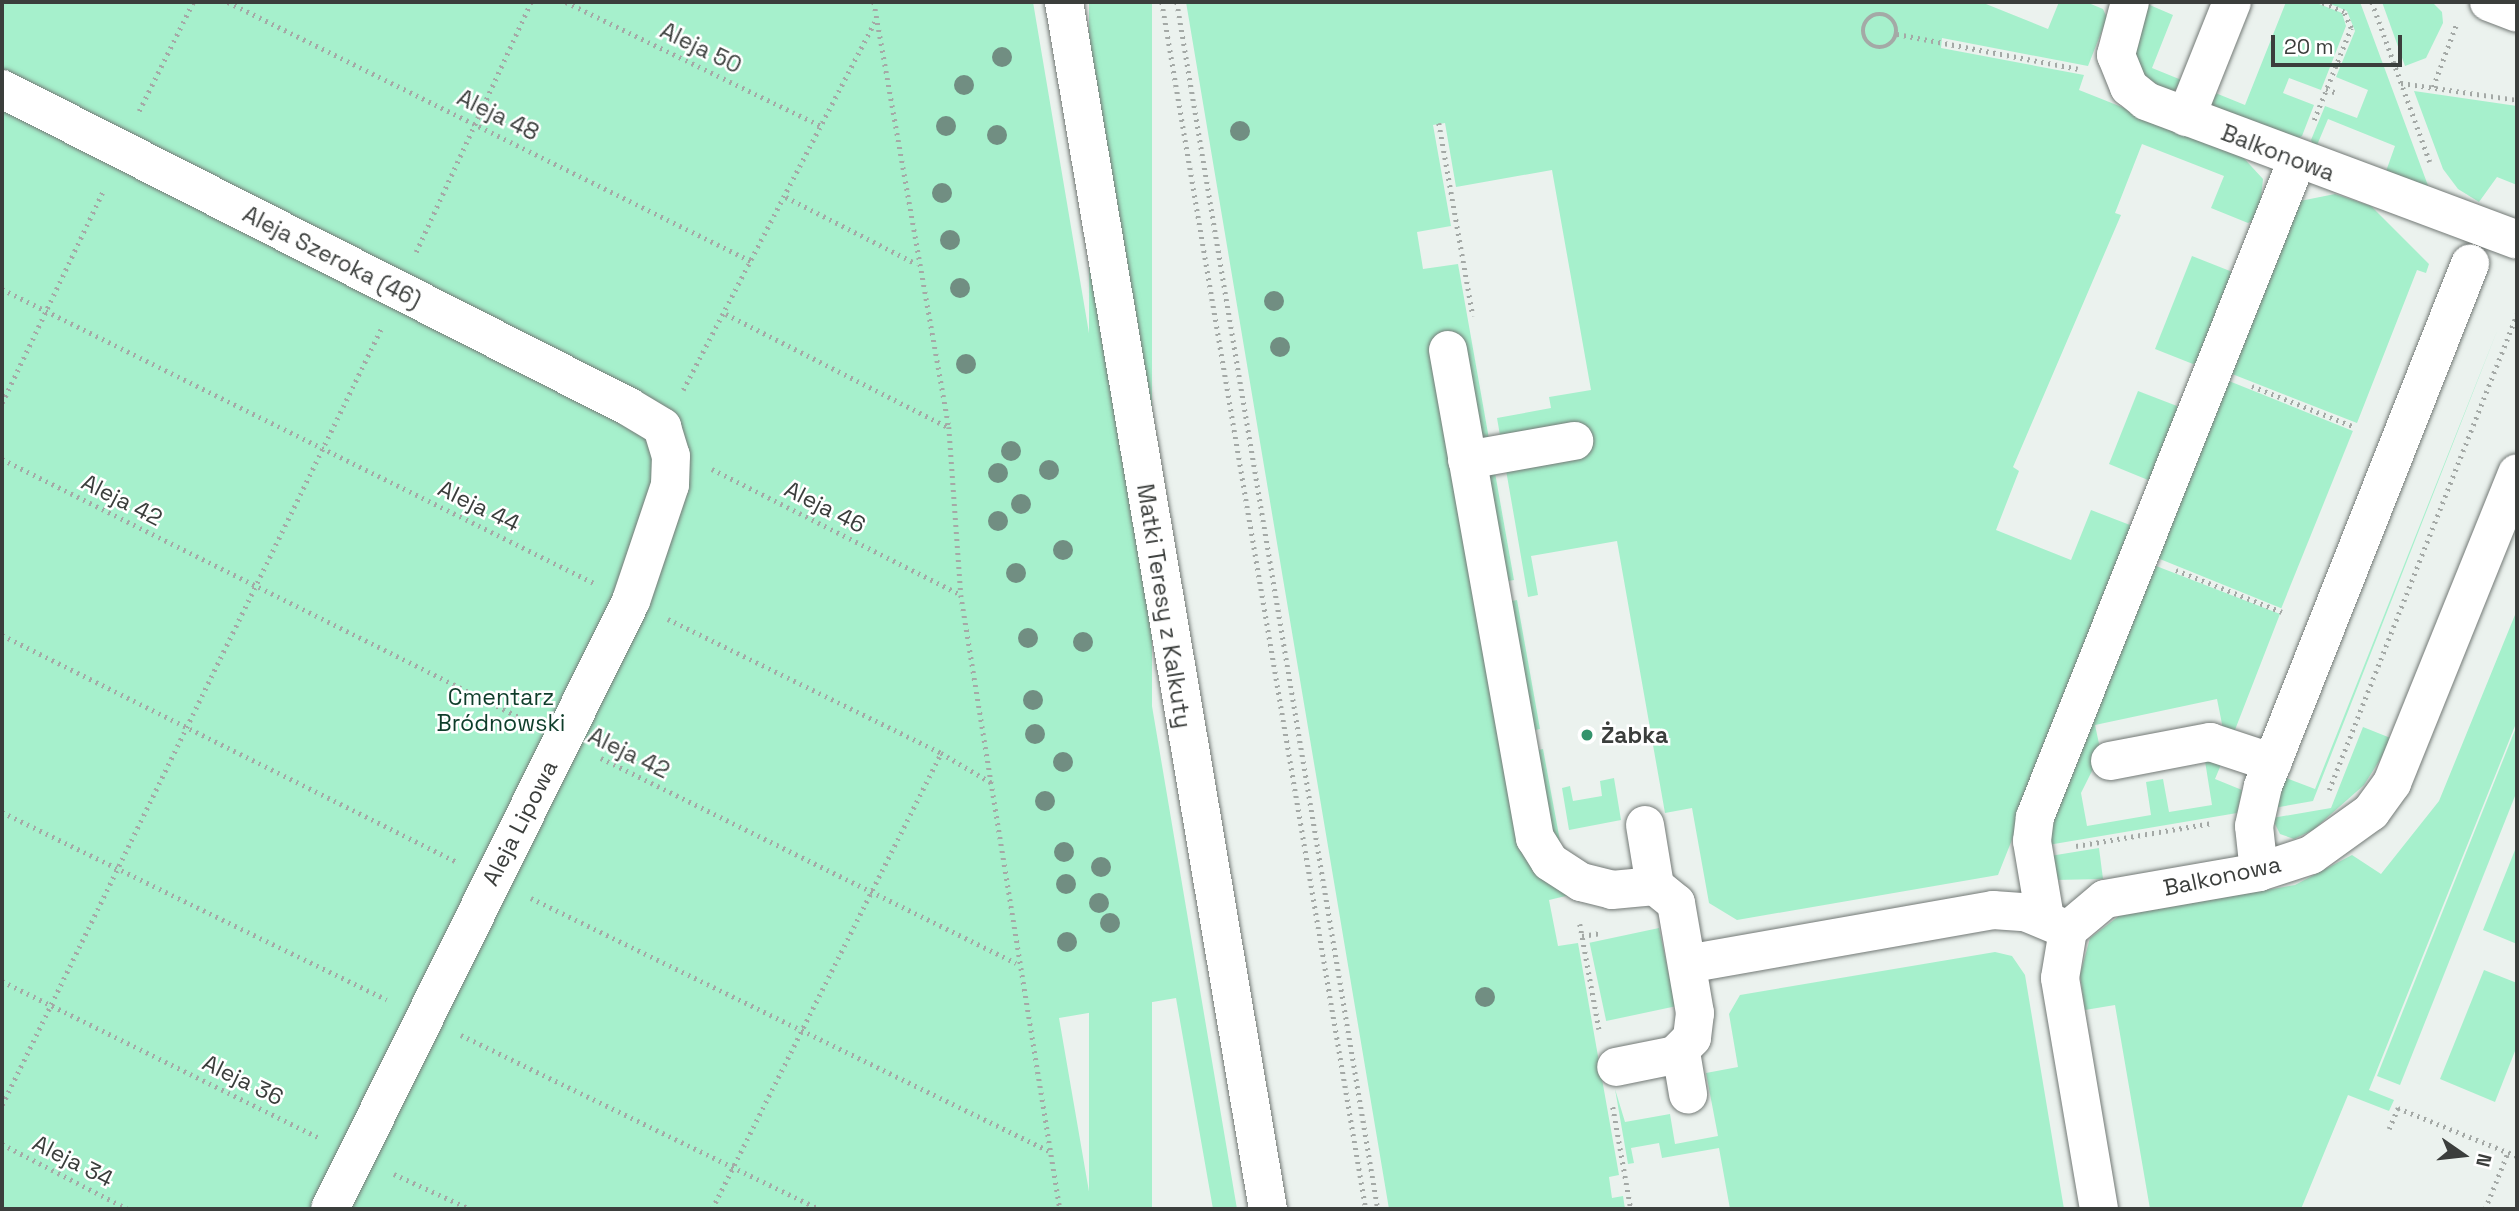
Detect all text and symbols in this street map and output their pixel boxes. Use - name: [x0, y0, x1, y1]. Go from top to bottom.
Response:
- street label: Aleja 50: [656, 17, 746, 79]
- scale bar: [2274, 21, 2405, 65]
- text: 20 m: [2284, 33, 2334, 60]
- street label: Aleja 48: [453, 83, 543, 147]
- street label: Balkonowa: [2217, 119, 2339, 187]
- street label: Aleja Szeroka (46): [238, 200, 426, 314]
- street label: Aleja 42: [77, 468, 167, 532]
- street label: Aleja 44: [434, 474, 524, 538]
- street label: Aleja 46: [780, 475, 870, 539]
- street label: Matki Teresy z Kalkuty: [1131, 482, 1197, 730]
- park label: Cmentarz Bródnowski: [436, 683, 566, 737]
- place label: Żabka: [1601, 721, 1668, 749]
- street label: Aleja 42: [584, 722, 674, 784]
- marker: Żabka: [1579, 727, 1595, 743]
- street label: Aleja Lipowa: [477, 756, 563, 890]
- street label: Balkonowa: [2161, 850, 2283, 902]
- street label: Aleja 36: [198, 1049, 288, 1111]
- north arrow: [2428, 1120, 2498, 1190]
- street label: Aleja 34: [28, 1129, 118, 1193]
- text: N: [2470, 1151, 2498, 1169]

